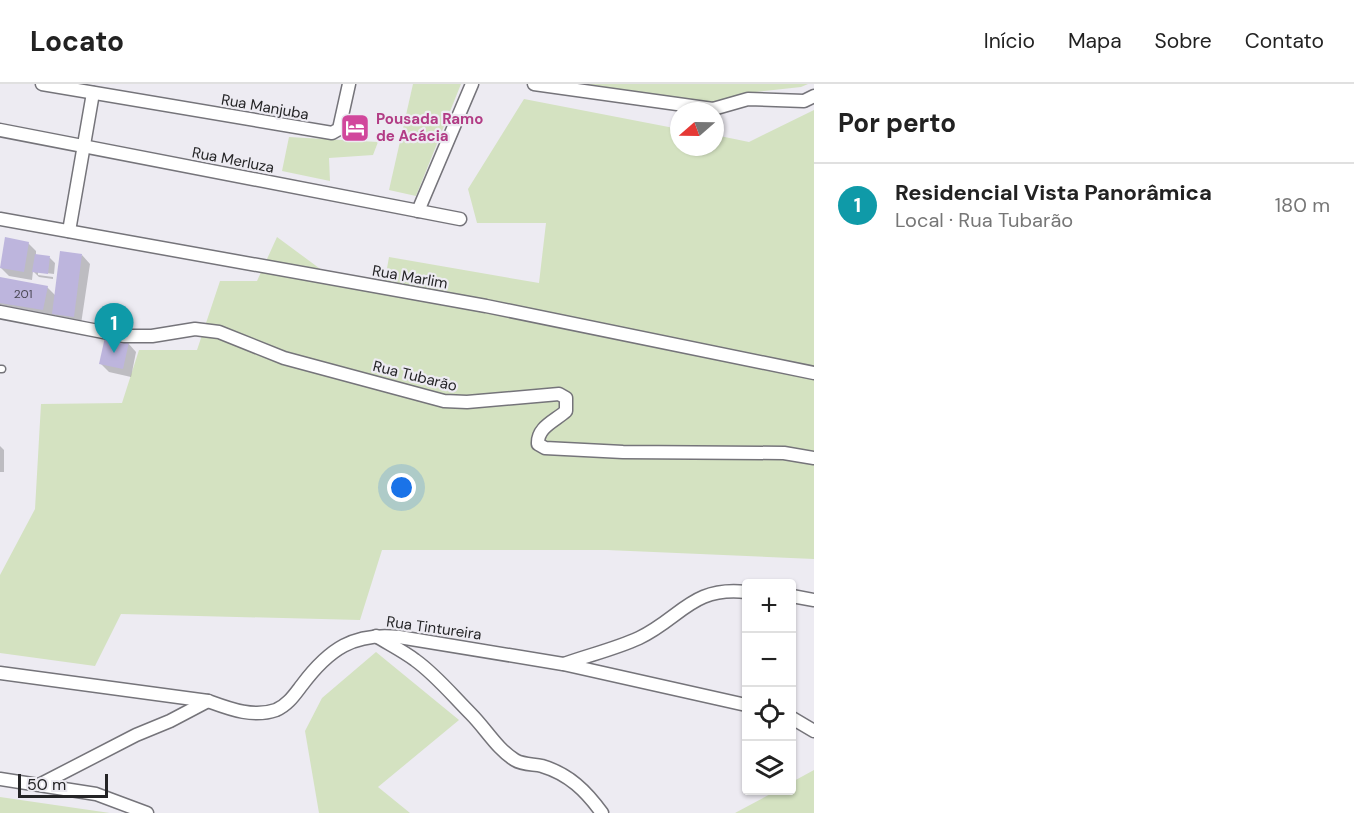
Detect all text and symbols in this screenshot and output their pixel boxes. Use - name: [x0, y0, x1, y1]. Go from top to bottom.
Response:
- text: Locato: [30, 23, 124, 60]
- text: Início: [984, 27, 1035, 55]
- text: Mapa: [1068, 27, 1122, 55]
- text: Sobre: [1155, 27, 1212, 55]
- text: Contato: [1245, 27, 1324, 55]
- street label: Rua Manjuba: [220, 89, 310, 125]
- north arrow: [670, 102, 724, 156]
- text: Por perto: [838, 106, 956, 140]
- place label: Pousada Ramo de Acácia: [376, 109, 483, 146]
- hotel icon: Pousada Ramo de Acácia: [339, 112, 371, 144]
- street label: Rua Merluza: [190, 142, 276, 178]
- text: Residencial Vista Panorâmica: [895, 178, 1212, 207]
- text: 1: [854, 192, 861, 218]
- text: 180 m: [1275, 192, 1330, 218]
- text: Local · Rua Tubarão: [895, 207, 1073, 233]
- street label: Rua Marlim: [371, 261, 449, 293]
- house number: 201: [14, 286, 32, 302]
- pin: 1: [94, 304, 134, 353]
- street label: Rua Tubarão: [371, 356, 459, 396]
- your location: [387, 473, 416, 502]
- map controls: [742, 579, 796, 795]
- button: +: [742, 579, 796, 633]
- street label: Rua Tintureira: [385, 611, 483, 645]
- button: −: [742, 633, 796, 687]
- button: locate: [742, 687, 796, 741]
- button: layers: [742, 741, 796, 795]
- scale bar: [18, 771, 108, 798]
- text: 50 m: [27, 774, 66, 795]

